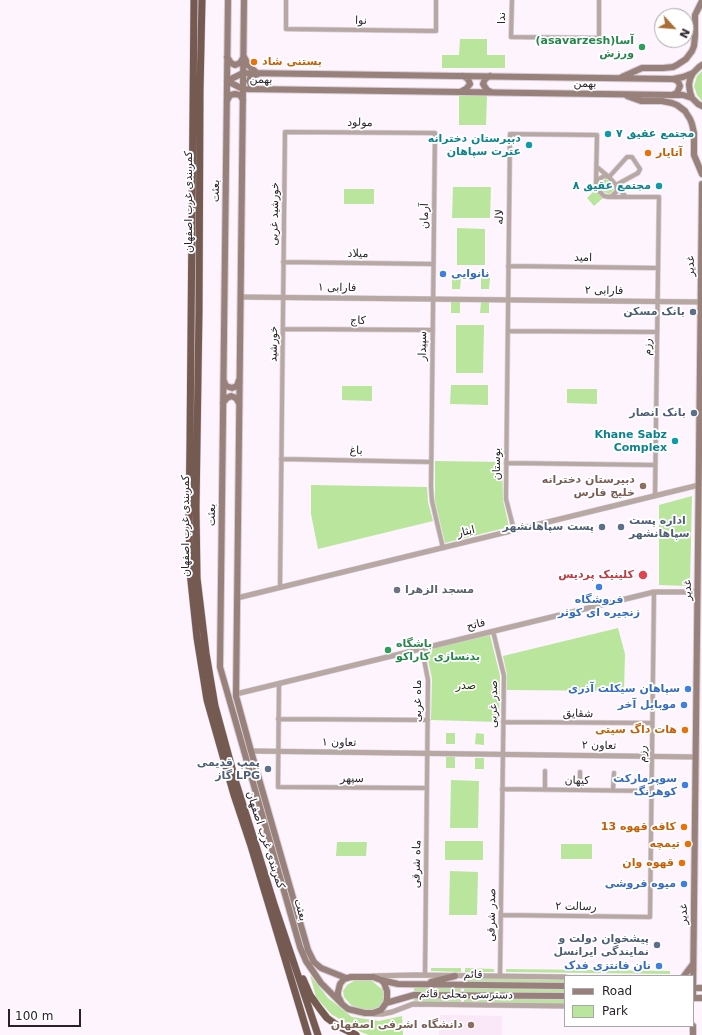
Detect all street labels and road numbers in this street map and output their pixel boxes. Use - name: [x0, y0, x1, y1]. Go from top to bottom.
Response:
- street label: ندا: [495, 12, 509, 24]
- street label: نوا: [355, 14, 367, 28]
- street label: بهمن: [249, 73, 273, 87]
- street label: بهمن: [573, 77, 597, 91]
- street label: مولود: [347, 116, 373, 130]
- street label: کمربندی غرب اصفهان: [182, 151, 196, 253]
- street label: بعثت: [209, 180, 223, 202]
- street label: خورشید غربی: [268, 182, 282, 246]
- street label: آرمان: [418, 203, 432, 229]
- street label: لاله: [493, 209, 507, 225]
- street label: میلاد: [348, 247, 368, 261]
- street label: امید: [574, 251, 592, 265]
- street label: غدیر: [684, 256, 698, 276]
- street label: فارابی ۱: [318, 281, 356, 295]
- street label: فارابی ۲: [585, 284, 623, 298]
- street label: کاج: [350, 314, 366, 328]
- street label: خورشید: [267, 326, 281, 362]
- street label: سپیدار: [416, 331, 430, 361]
- street label: رزم: [641, 338, 655, 356]
- street label: باغ: [349, 444, 363, 458]
- street label: بوستان: [490, 448, 504, 480]
- street label: کمربندی غرب اصفهان: [179, 475, 193, 577]
- street label: بعثت: [205, 504, 219, 526]
- street label: ایثار: [456, 523, 476, 541]
- street label: غدیر: [681, 580, 695, 600]
- street label: فاتح: [465, 616, 487, 634]
- street label: ماه غربی: [411, 680, 425, 722]
- street label: صدر غربی: [487, 680, 501, 728]
- street label: شقایق: [563, 707, 593, 721]
- street label: تعاون ۱: [322, 736, 356, 750]
- street label: تعاون ۲: [582, 739, 616, 753]
- street label: رزم: [636, 745, 650, 763]
- street label: سپهر: [340, 772, 364, 786]
- street label: کیهان: [564, 774, 590, 788]
- street label: کمربندی غرب اصفهان: [243, 789, 287, 891]
- street label: ماه شرقی: [410, 840, 424, 888]
- street label: صدر شرقی: [485, 888, 499, 942]
- street label: بعثت: [291, 897, 309, 923]
- street label: رسالت ۲: [555, 900, 597, 914]
- street label: غدیر: [677, 904, 691, 924]
- street label: قائم: [463, 968, 483, 982]
- street label: دسترسی محلی قائم: [419, 988, 513, 1002]

